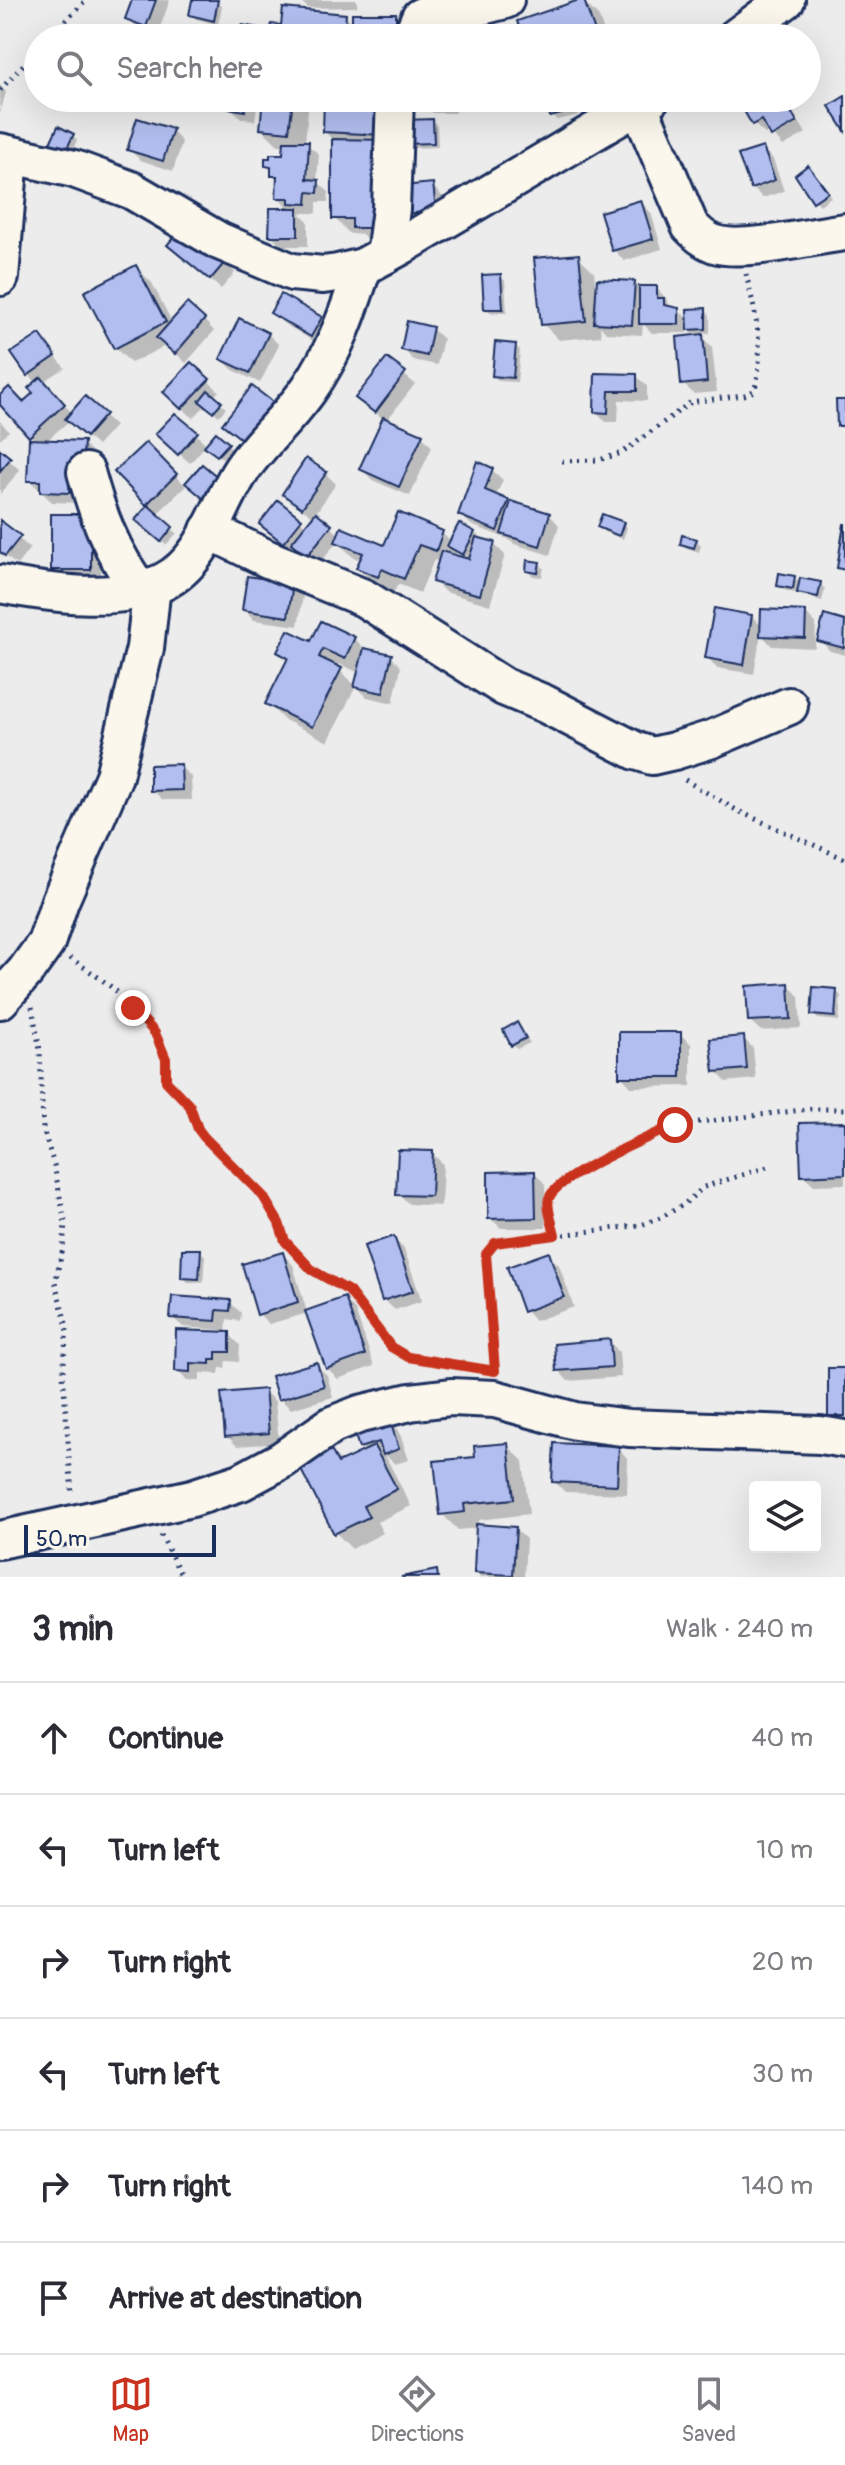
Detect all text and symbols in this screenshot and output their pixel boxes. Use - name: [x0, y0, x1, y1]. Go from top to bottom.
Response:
- search box: [24, 24, 821, 112]
- icon: search: [52, 46, 96, 90]
- text: Search here: [116, 50, 263, 87]
- route end: [115, 990, 151, 1026]
- route start: [657, 1107, 693, 1143]
- map controls: [749, 1481, 821, 1553]
- button: layers: [749, 1481, 821, 1553]
- scale bar: [24, 1521, 216, 1557]
- text: 50 m: [36, 1525, 87, 1553]
- text: 3 min: [32, 1608, 114, 1651]
- text: Walk · 240 m: [666, 1613, 813, 1645]
- icon: ahead: [32, 1716, 76, 1760]
- text: Continue: [108, 1720, 223, 1757]
- text: 40 m: [751, 1722, 813, 1754]
- icon: left: [32, 1828, 76, 1872]
- text: Turn left: [108, 1832, 219, 1869]
- text: 10 m: [756, 1834, 813, 1866]
- icon: right: [32, 1940, 76, 1984]
- text: Turn right: [108, 1944, 231, 1981]
- text: 20 m: [752, 1946, 813, 1978]
- icon: left: [32, 2052, 76, 2096]
- text: Turn left: [108, 2056, 219, 2093]
- text: 30 m: [752, 2058, 813, 2090]
- icon: right: [32, 2164, 76, 2208]
- text: Turn right: [108, 2168, 231, 2205]
- text: 140 m: [741, 2170, 813, 2202]
- icon: arrive: [32, 2276, 76, 2320]
- text: Arrive at destination: [108, 2280, 362, 2317]
- tab: Map: [109, 2372, 153, 2448]
- tab: Directions: [371, 2372, 464, 2448]
- tab: Saved: [682, 2372, 736, 2448]

